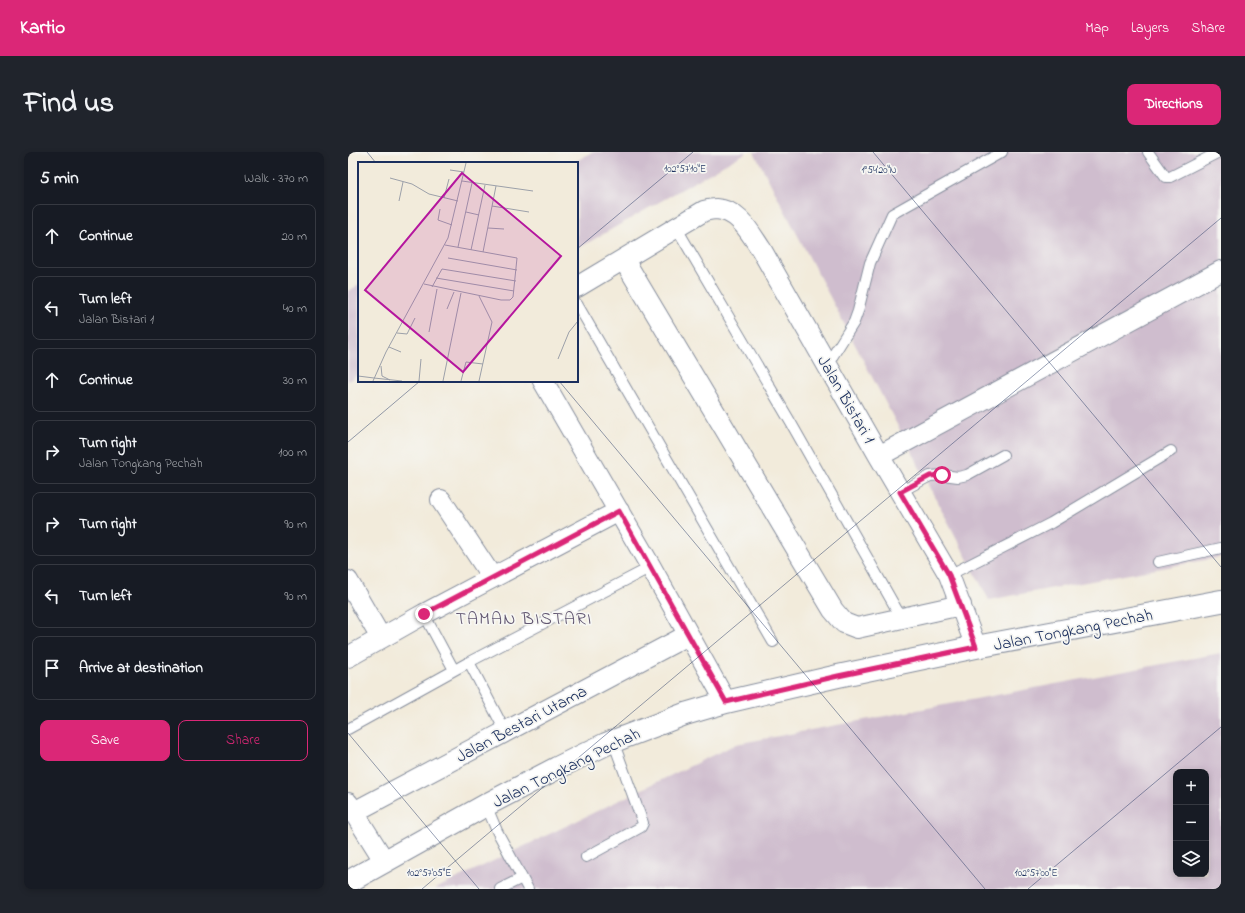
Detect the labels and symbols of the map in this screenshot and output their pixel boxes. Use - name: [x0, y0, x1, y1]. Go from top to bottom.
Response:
- inset map: [358, 162, 578, 382]
- text: 102°57'10"E: [664, 162, 706, 177]
- text: 1°54'20"N: [861, 163, 897, 178]
- street label: Jalan Bistari 1: [810, 351, 881, 449]
- route start: [933, 466, 951, 484]
- street label: Jalan Tongkang Pechah: [992, 603, 1155, 660]
- route end: [415, 605, 433, 623]
- district label: TAMAN BISTARI: [456, 607, 592, 633]
- street label: Jalan Bestari Utama: [452, 679, 592, 769]
- street label: Jalan Tongkang Pechah: [489, 722, 646, 817]
- text: 102°57'05"E: [407, 866, 451, 881]
- text: 102°57'00"E: [1014, 866, 1058, 881]

